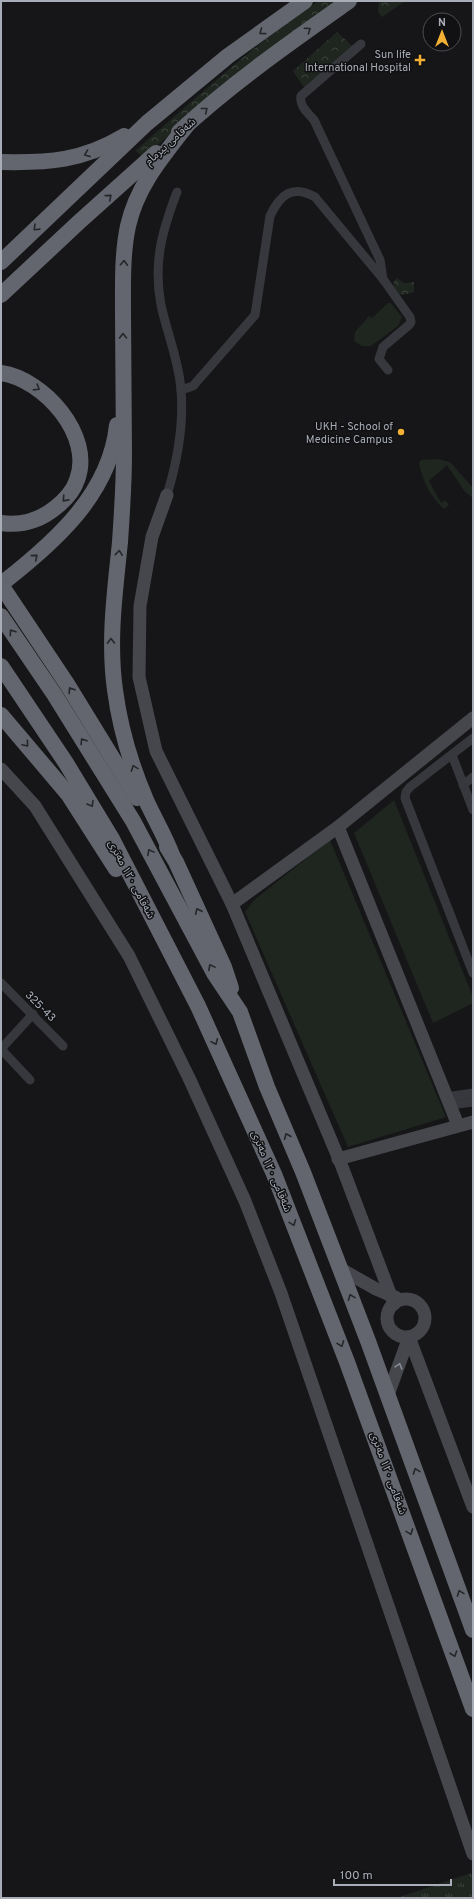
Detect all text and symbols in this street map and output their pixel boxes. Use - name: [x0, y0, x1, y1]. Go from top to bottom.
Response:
- north arrow: [422, 12, 462, 52]
- text: N: [438, 16, 446, 30]
- one-way arrow: [259, 27, 266, 35]
- one-way arrow: [304, 27, 311, 35]
- place label: Sun life International Hospital: [305, 48, 411, 75]
- marker: Sun life International Hospital: [414, 54, 426, 66]
- one-way arrow: [201, 107, 208, 114]
- street label: شەقامی پیرمام: [142, 115, 200, 168]
- one-way arrow: [84, 149, 91, 157]
- one-way arrow: [104, 194, 111, 201]
- one-way arrow: [34, 223, 41, 230]
- one-way arrow: [120, 260, 128, 266]
- one-way arrow: [119, 333, 127, 339]
- one-way arrow: [33, 383, 40, 391]
- place label: UKH - School of Medicine Campus: [306, 420, 393, 447]
- marker: UKH - School of Medicine Campus: [396, 427, 406, 437]
- one-way arrow: [62, 494, 69, 502]
- one-way arrow: [114, 550, 123, 556]
- one-way arrow: [31, 554, 38, 561]
- one-way arrow: [9, 629, 17, 636]
- one-way arrow: [107, 638, 116, 644]
- one-way arrow: [68, 687, 76, 694]
- one-way arrow: [81, 738, 88, 745]
- one-way arrow: [22, 740, 29, 747]
- one-way arrow: [130, 765, 138, 772]
- one-way arrow: [86, 800, 93, 807]
- street label: شەقامی ١٢٠ مەتری: [104, 838, 158, 922]
- one-way arrow: [147, 849, 155, 857]
- one-way arrow: [195, 908, 203, 915]
- one-way arrow: [208, 964, 216, 971]
- street label: 325-43: [22, 988, 59, 1025]
- one-way arrow: [210, 1038, 218, 1045]
- street label: شەقامی ١٢٠ مەتری: [248, 1129, 295, 1215]
- one-way arrow: [284, 1132, 292, 1139]
- one-way arrow: [289, 1220, 297, 1227]
- one-way arrow: [347, 1293, 355, 1300]
- one-way arrow: [336, 1341, 344, 1348]
- one-way arrow: [394, 1363, 403, 1370]
- street label: شەقامی ١٢٠ مەتری: [367, 1430, 410, 1517]
- one-way arrow: [413, 1467, 421, 1474]
- one-way arrow: [406, 1528, 414, 1535]
- one-way arrow: [456, 1590, 465, 1597]
- one-way arrow: [449, 1651, 457, 1658]
- scale bar: [334, 1861, 451, 1887]
- text: 100 m: [340, 1868, 373, 1884]

